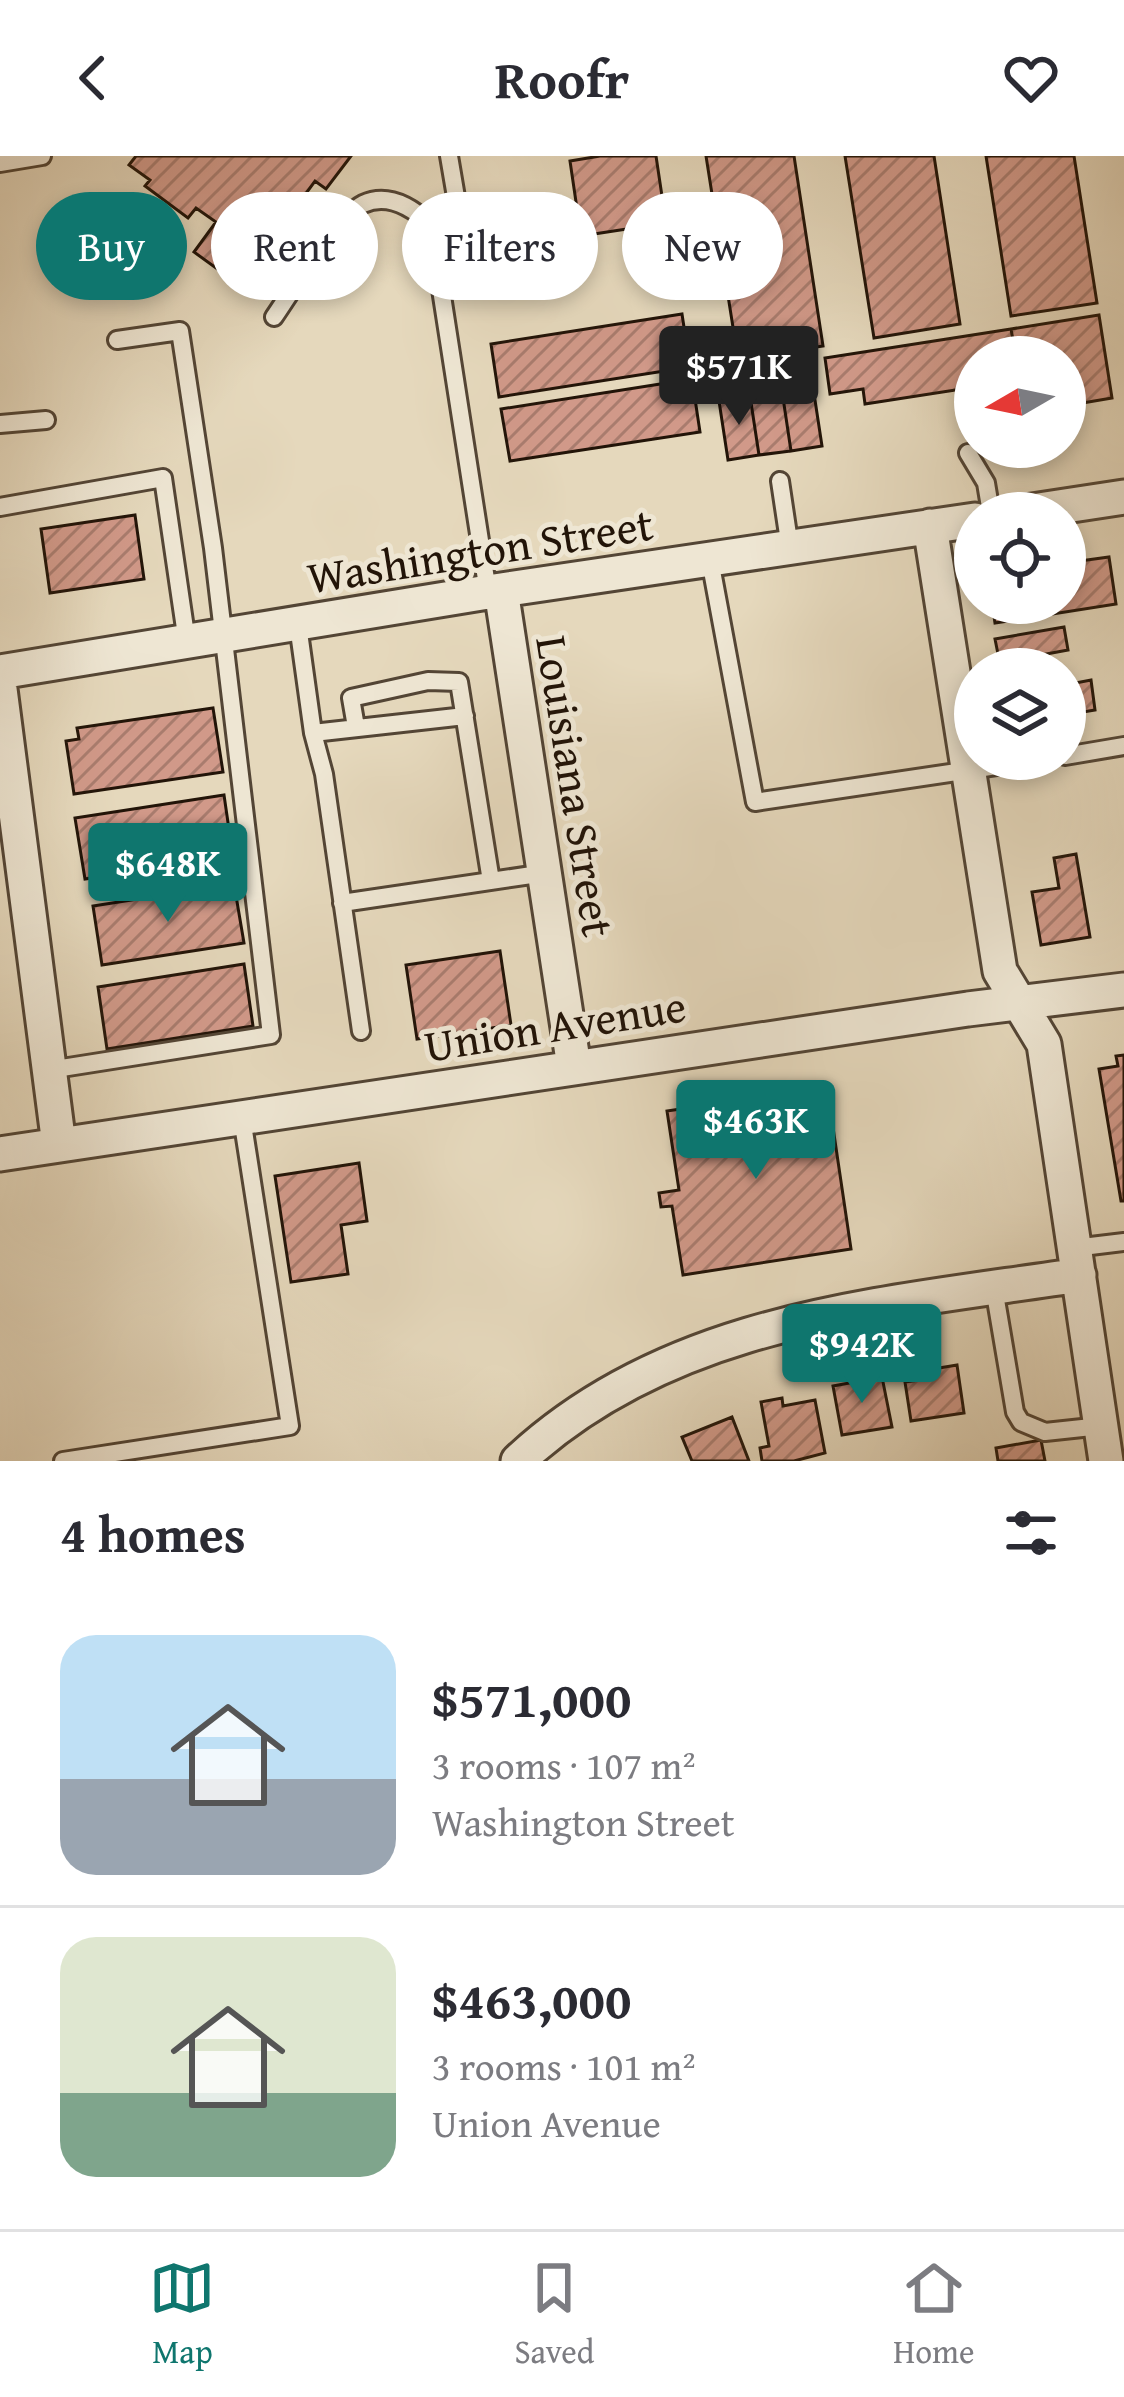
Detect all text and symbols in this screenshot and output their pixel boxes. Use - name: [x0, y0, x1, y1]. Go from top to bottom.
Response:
- text: Roofr: [495, 39, 629, 118]
- icon: back: [60, 45, 126, 111]
- icon: heart: [998, 45, 1064, 111]
- chip: Buy: [36, 192, 187, 300]
- chip: Rent: [211, 192, 378, 300]
- chip: Filters: [402, 192, 598, 300]
- chip: New: [622, 192, 783, 300]
- pin: $571K: [655, 326, 823, 428]
- text: $571K: [686, 336, 792, 393]
- north arrow: [954, 336, 1086, 468]
- map controls: [954, 336, 1086, 780]
- street label: Washington Street: [303, 491, 658, 609]
- button: locate: [954, 492, 1086, 624]
- street label: Louisiana Street: [520, 631, 632, 941]
- button: layers: [954, 648, 1086, 780]
- pin: $648K: [84, 823, 252, 925]
- text: $648K: [115, 833, 221, 890]
- street label: Union Avenue: [420, 972, 690, 1078]
- pin: $463K: [672, 1080, 840, 1182]
- text: $463K: [703, 1090, 809, 1147]
- pin: $942K: [778, 1304, 946, 1406]
- text: $942K: [809, 1314, 915, 1371]
- text: 4 homes: [60, 1496, 246, 1571]
- icon: filters: [998, 1500, 1064, 1566]
- text: $571,000: [432, 1661, 631, 1736]
- icon: home: [156, 1683, 300, 1827]
- text: 3 rooms · 107 m²: [432, 1736, 696, 1793]
- text: Washington Street: [432, 1793, 735, 1850]
- text: $463,000: [432, 1962, 631, 2037]
- icon: home: [156, 1985, 300, 2129]
- text: 3 rooms · 101 m²: [432, 2037, 696, 2094]
- text: Union Avenue: [432, 2094, 661, 2151]
- tab: Map: [149, 2255, 215, 2375]
- tab: Saved: [514, 2255, 594, 2375]
- tab: Home: [893, 2255, 975, 2375]

